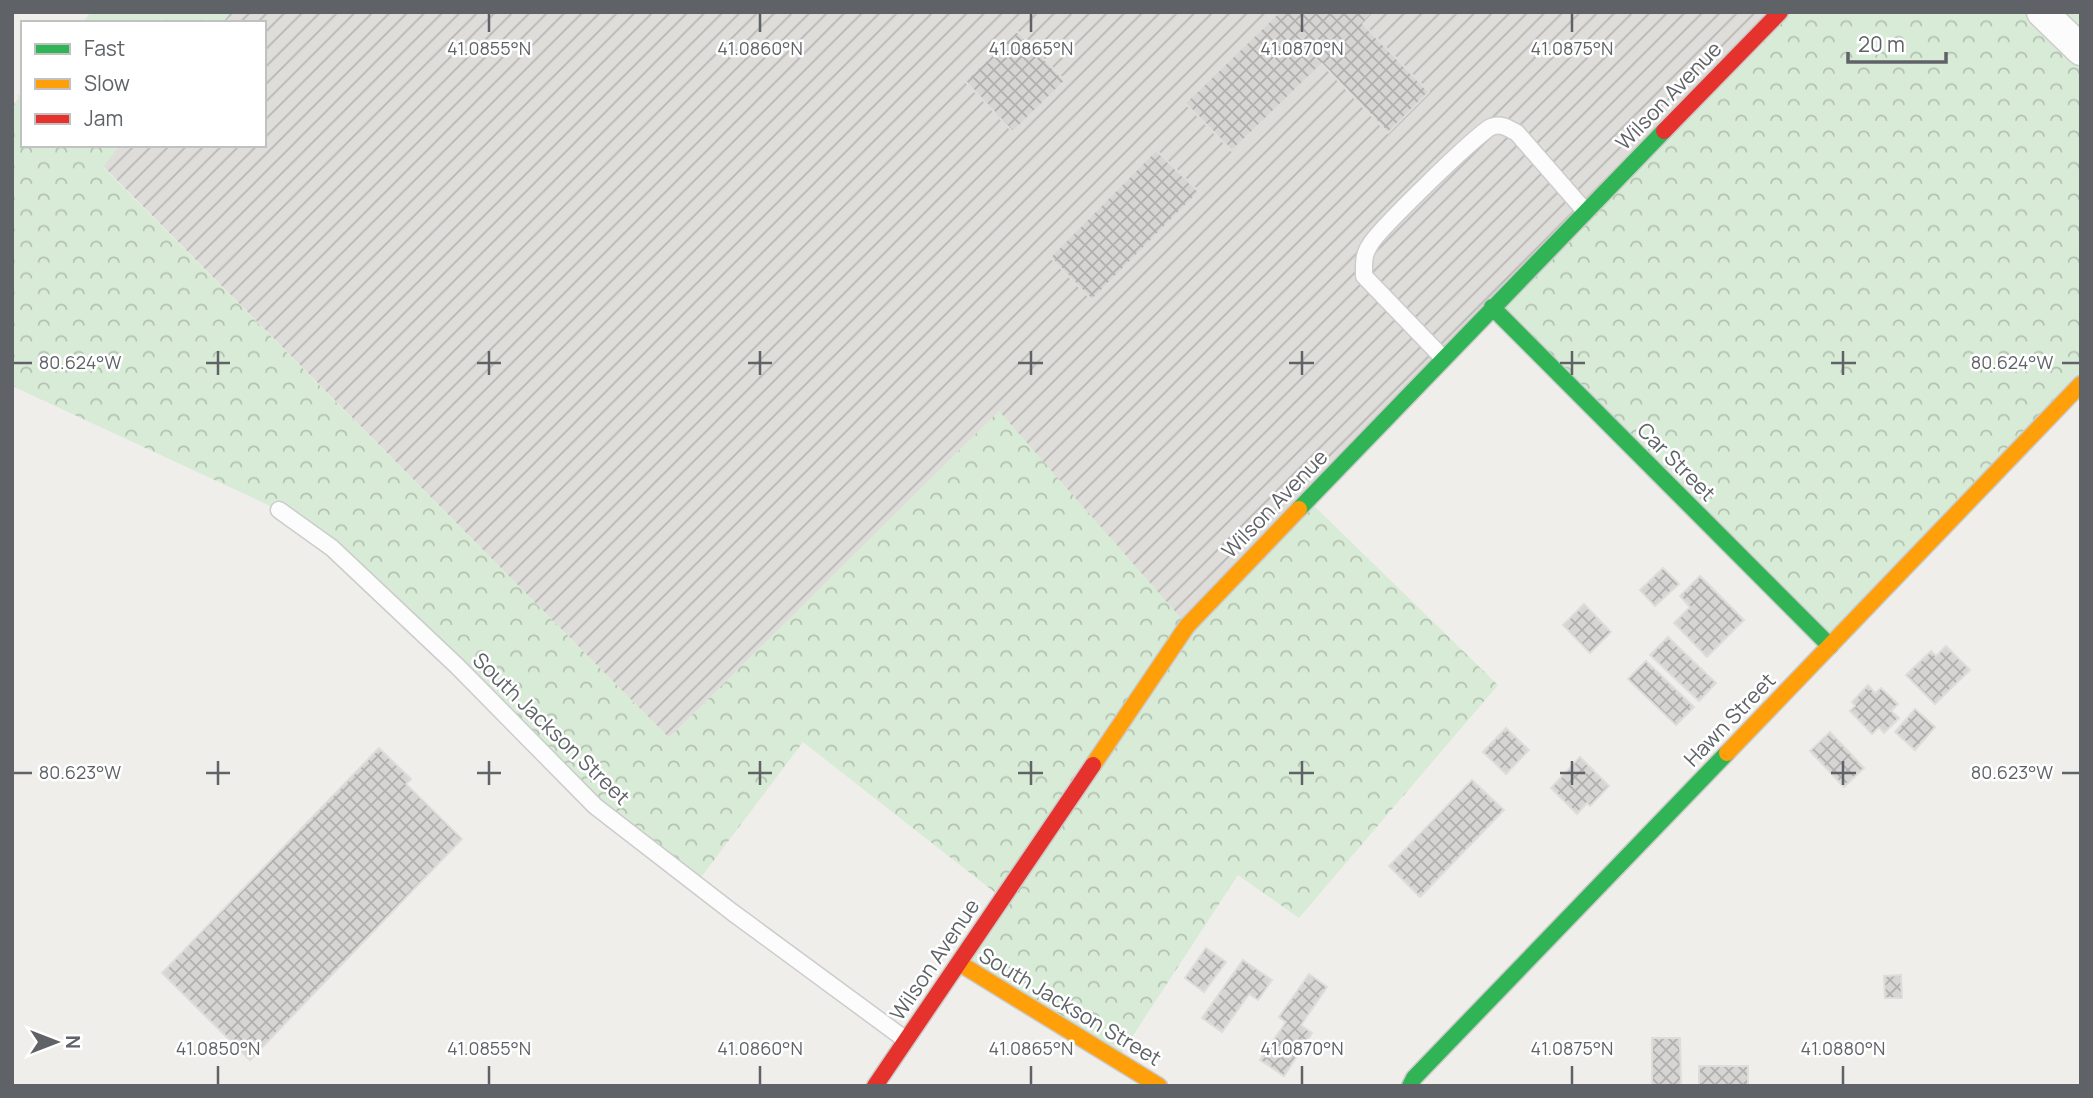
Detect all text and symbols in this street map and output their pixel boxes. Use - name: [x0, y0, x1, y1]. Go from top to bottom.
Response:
- legend: [21, 21, 266, 147]
- scale bar: [1848, 21, 1946, 65]
- text: 20 m: [1858, 30, 1905, 58]
- text: Fast: [84, 34, 125, 62]
- street label: Wilson Avenue: [1609, 35, 1727, 156]
- text: 41.0855°N: [447, 36, 531, 60]
- text: 41.0860°N: [717, 36, 803, 60]
- text: 41.0865°N: [989, 36, 1073, 60]
- text: 41.0870°N: [1260, 36, 1344, 60]
- text: 41.0875°N: [1531, 36, 1613, 60]
- text: Slow: [84, 69, 130, 97]
- text: Jam: [84, 104, 123, 132]
- text: 80.624°W: [39, 350, 121, 374]
- text: 80.624°W: [1971, 350, 2053, 374]
- street label: Car Street: [1631, 416, 1722, 507]
- street label: Wilson Avenue: [1215, 443, 1333, 564]
- street label: South Jackson Street: [467, 646, 636, 811]
- street label: Hawn Street: [1677, 666, 1781, 772]
- text: 80.623°W: [39, 760, 121, 784]
- text: 80.623°W: [1971, 760, 2053, 784]
- street label: Wilson Avenue: [883, 893, 985, 1026]
- street label: South Jackson Street: [974, 941, 1167, 1072]
- north arrow: [21, 1007, 91, 1077]
- text: N: [60, 1035, 86, 1049]
- text: 41.0850°N: [176, 1036, 260, 1060]
- text: 41.0855°N: [447, 1036, 531, 1060]
- text: 41.0860°N: [717, 1036, 803, 1060]
- text: 41.0865°N: [989, 1036, 1073, 1060]
- text: 41.0870°N: [1260, 1036, 1344, 1060]
- text: 41.0875°N: [1531, 1036, 1613, 1060]
- text: 41.0880°N: [1801, 1036, 1885, 1060]

